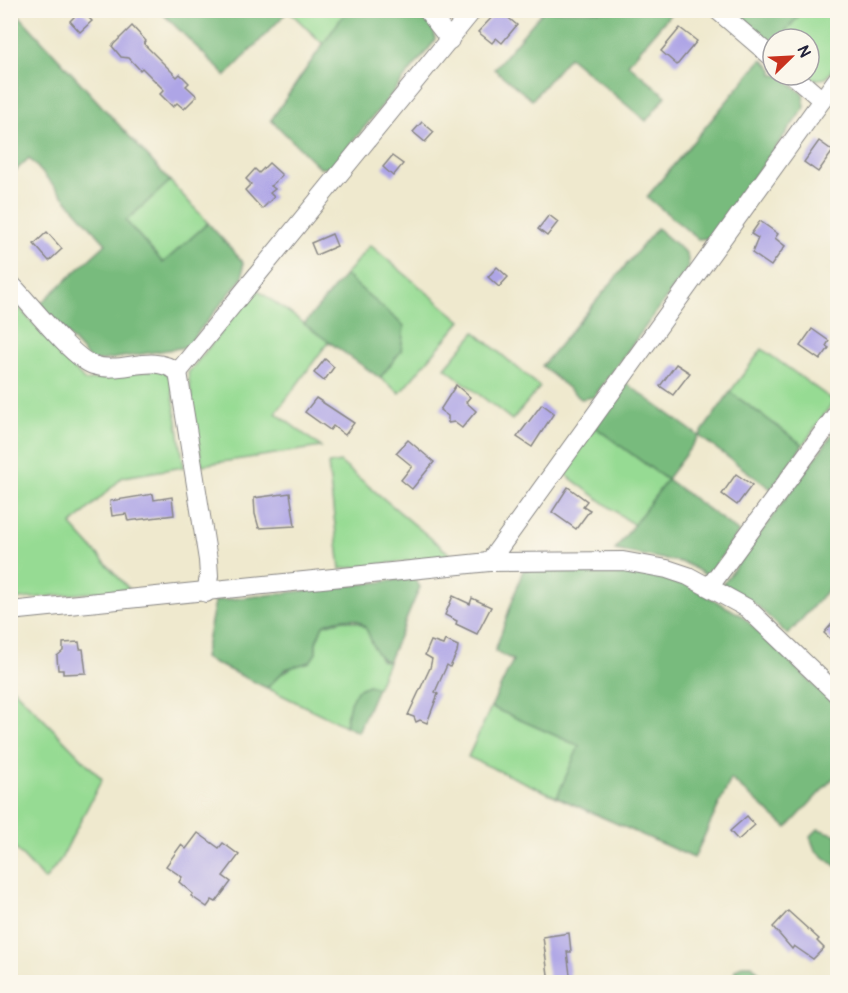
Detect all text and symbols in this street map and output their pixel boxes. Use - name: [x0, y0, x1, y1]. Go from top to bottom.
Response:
- north arrow: [761, 27, 821, 87]
- text: N: [792, 42, 815, 60]

